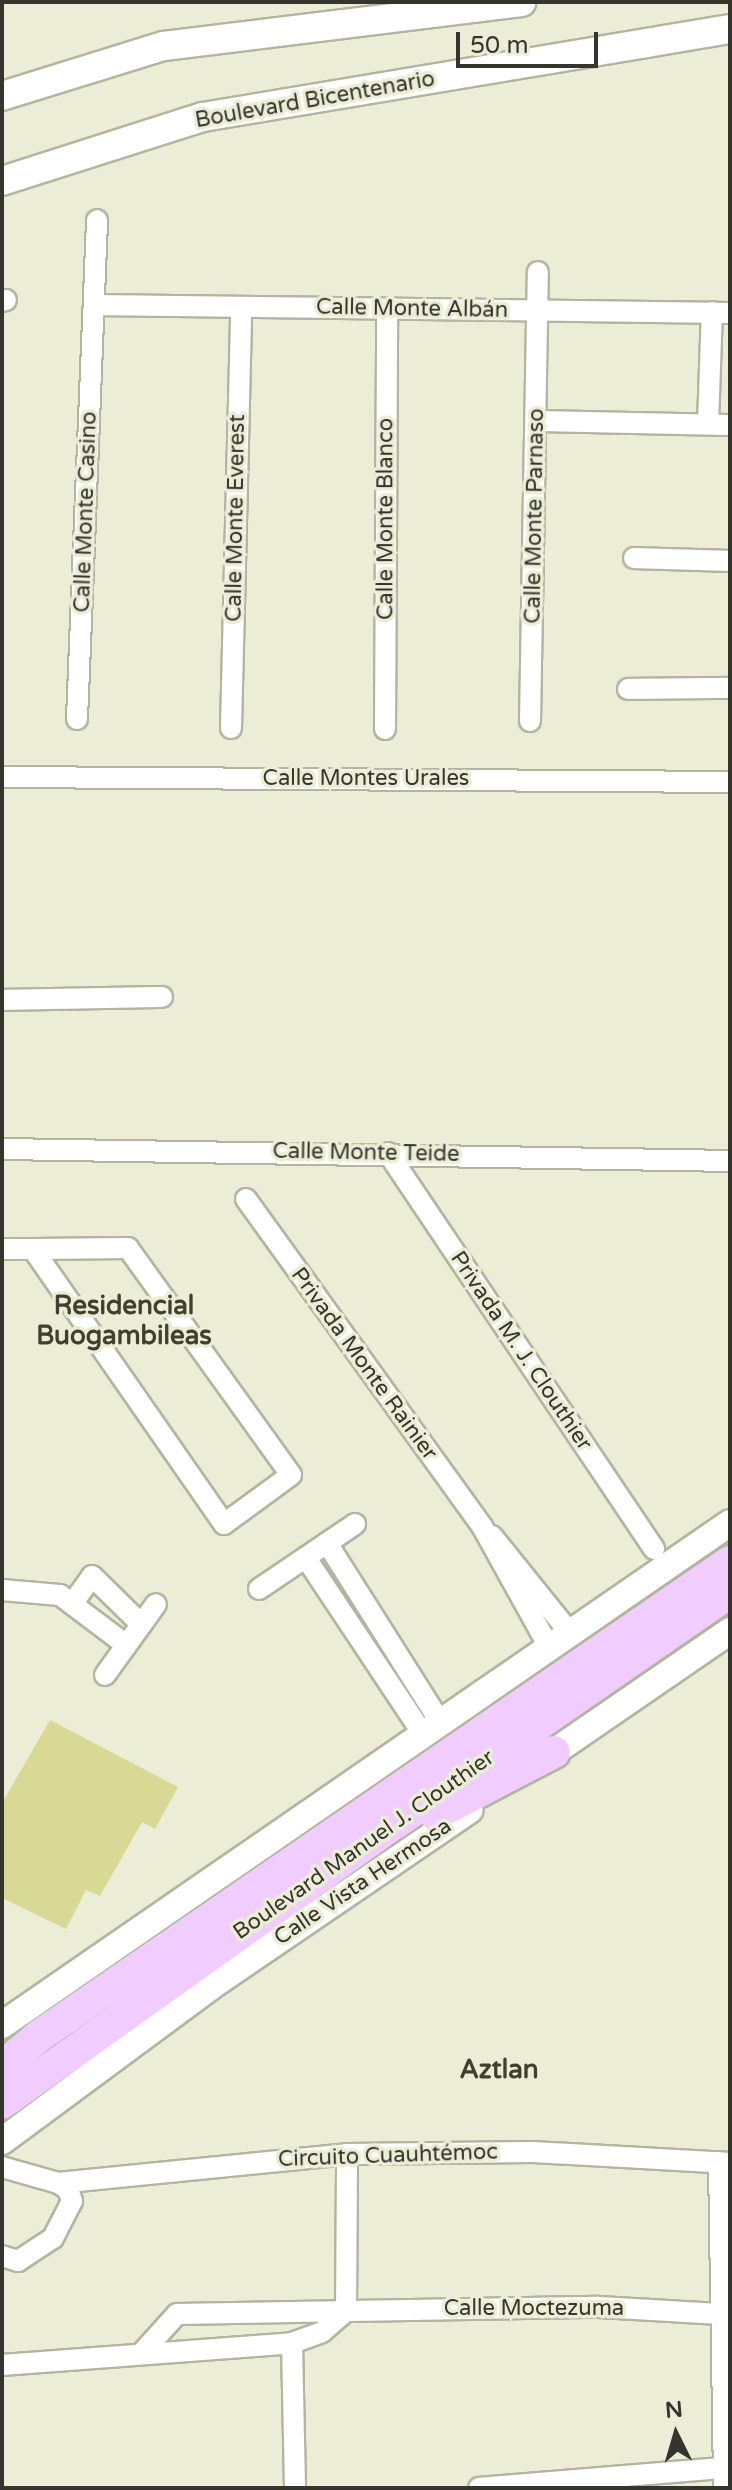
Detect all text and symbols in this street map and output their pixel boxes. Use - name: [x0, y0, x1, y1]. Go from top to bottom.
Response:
- scale bar: [460, 16, 602, 66]
- text: 50 m: [470, 31, 528, 60]
- street label: Boulevard Bicentenario: [193, 66, 437, 134]
- street label: Calle Monte Albán: [316, 294, 508, 324]
- street label: Calle Monte Parnaso: [520, 408, 550, 624]
- street label: Calle Monte Casino: [69, 411, 103, 613]
- street label: Calle Monte Everest: [221, 414, 251, 622]
- street label: Calle Monte Blanco: [373, 418, 399, 620]
- street label: Calle Montes Urales: [263, 766, 469, 792]
- street label: Calle Monte Teide: [272, 1138, 460, 1168]
- street label: Privada M. J. Clouthier: [445, 1246, 597, 1456]
- street label: Privada Monte Rainier: [285, 1263, 443, 1465]
- district label: Residencial Buogambileas: [36, 1290, 212, 1352]
- street label: Boulevard Manuel J. Clouthier: [228, 1745, 500, 1945]
- street label: Calle Vista Hermosa: [269, 1813, 457, 1951]
- district label: Aztlan: [459, 2054, 539, 2086]
- street label: Circuito Cuauhtémoc: [278, 2139, 498, 2173]
- street label: Calle Moctezuma: [444, 2296, 624, 2322]
- north arrow: [636, 2394, 716, 2474]
- text: N: [664, 2396, 684, 2424]

